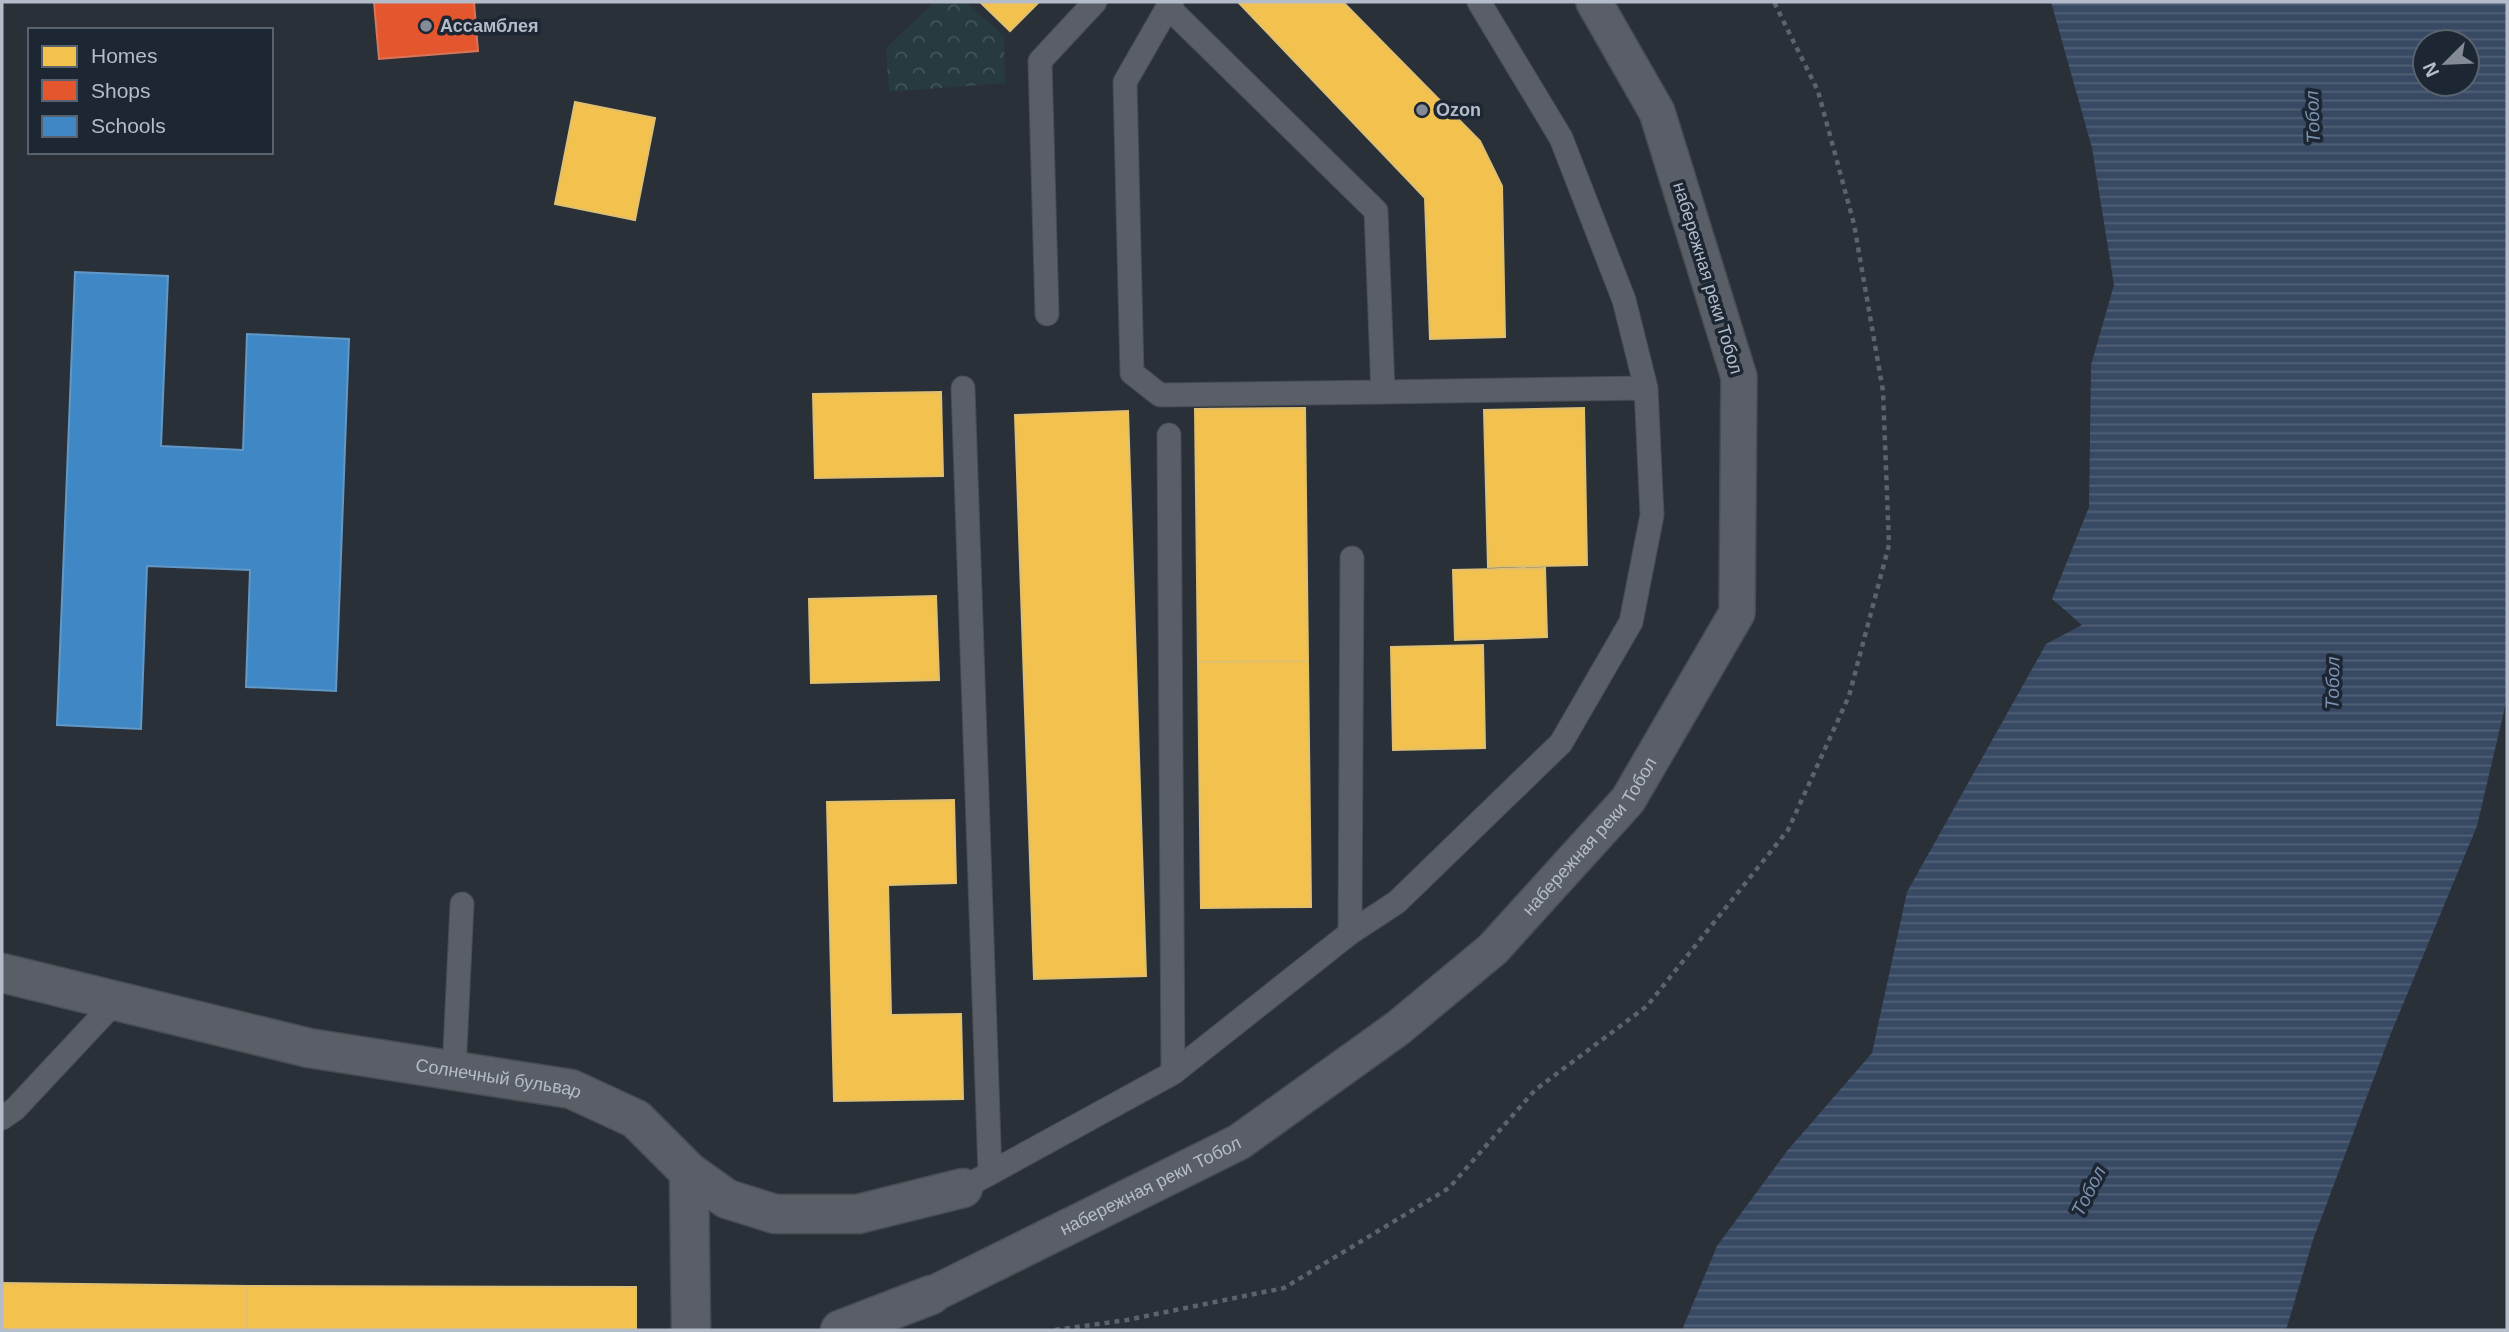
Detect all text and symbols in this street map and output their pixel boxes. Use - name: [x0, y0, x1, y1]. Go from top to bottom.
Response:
- place label: Ассамблея: [440, 16, 538, 36]
- marker: Ассамблея: [418, 18, 434, 34]
- legend: [28, 28, 273, 154]
- north arrow: [2411, 28, 2481, 98]
- text: Homes: [91, 44, 158, 67]
- text: N: [2419, 59, 2443, 80]
- text: Shops: [91, 79, 151, 102]
- water label: Тобол: [2301, 90, 2324, 144]
- place label: Ozon: [1436, 100, 1481, 120]
- marker: Ozon: [1414, 102, 1430, 118]
- text: Schools: [91, 114, 166, 137]
- street label: набережная реки Тобол: [1669, 180, 1747, 376]
- water label: Тобол: [2322, 656, 2343, 710]
- street label: набережная реки Тобол: [1519, 754, 1661, 919]
- street label: Солнечный бульвар: [414, 1055, 585, 1103]
- street label: набережная реки Тобол: [1057, 1133, 1244, 1239]
- water label: Тобол: [2067, 1163, 2110, 1220]

